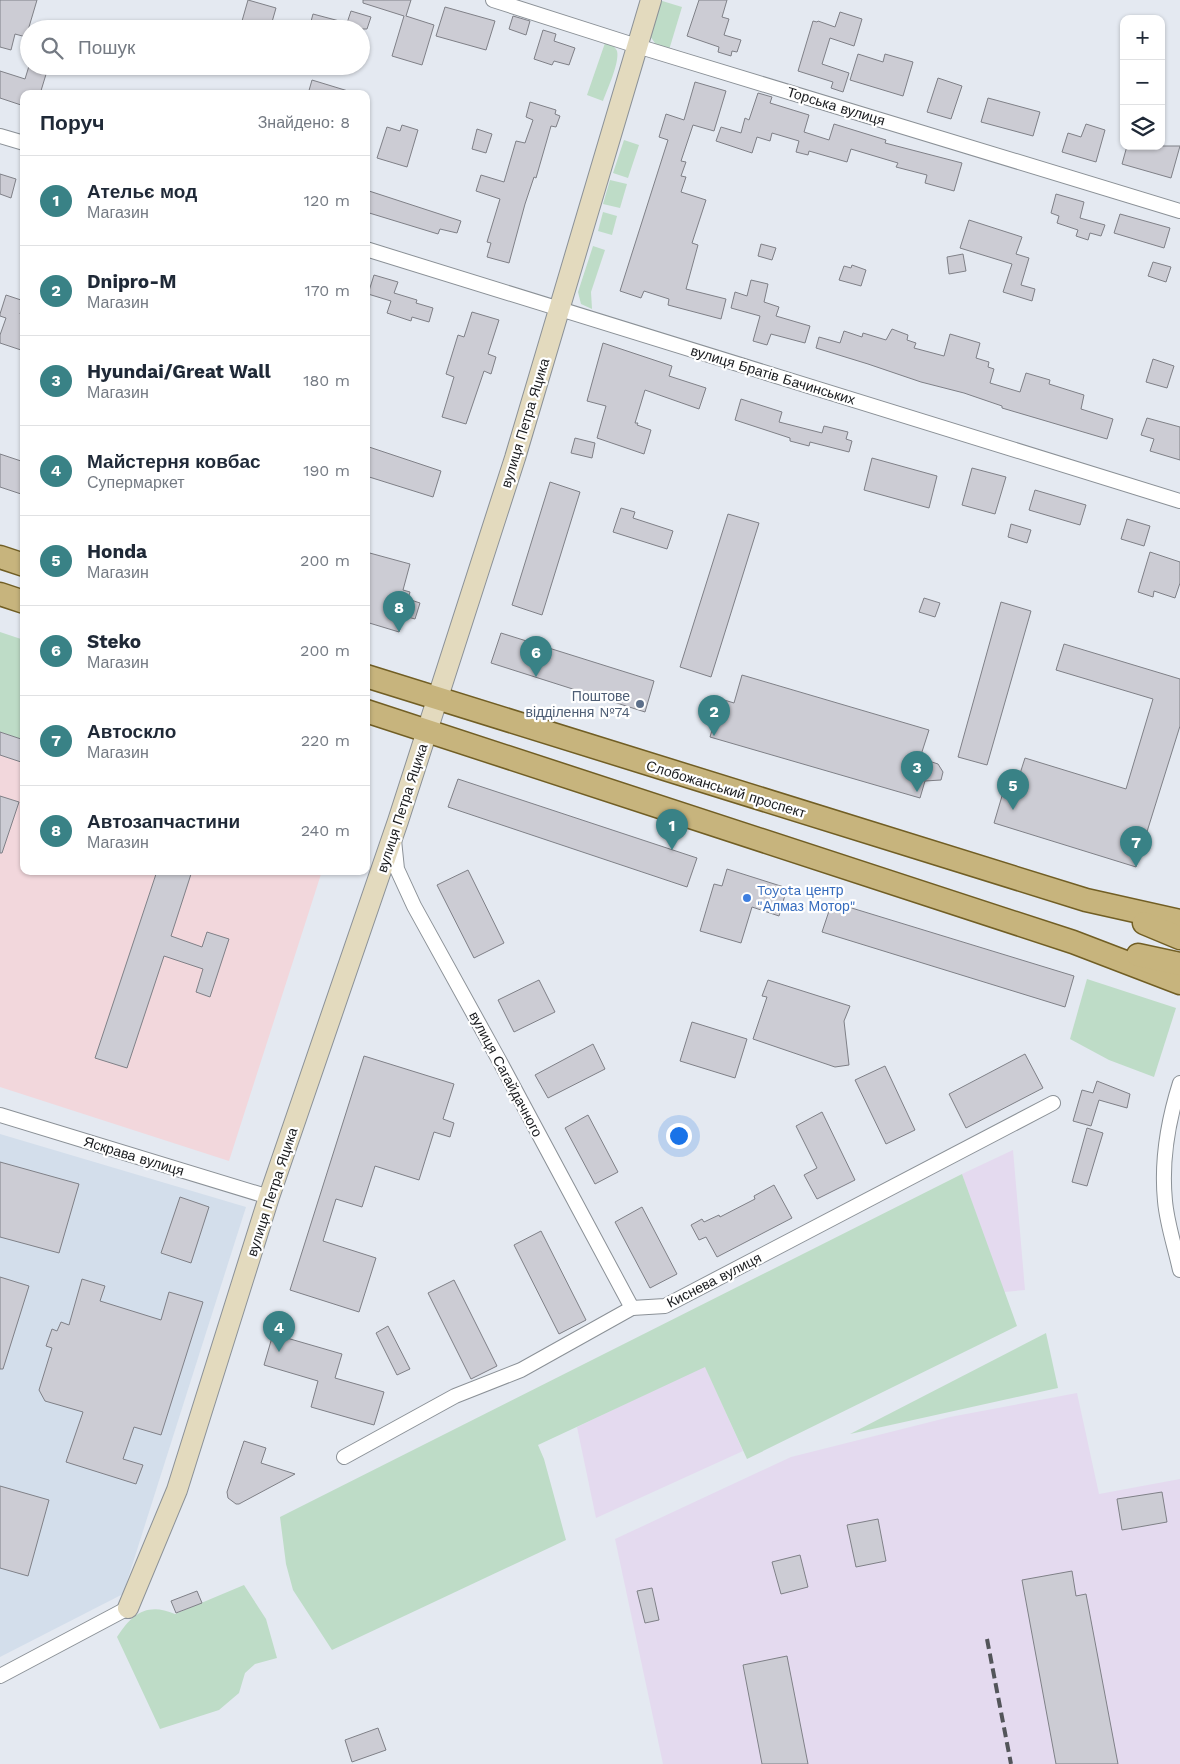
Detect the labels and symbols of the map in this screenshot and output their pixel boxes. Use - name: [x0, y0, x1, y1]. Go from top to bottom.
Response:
- street label: Торська вулиця: [785, 83, 887, 129]
- street label: вулиця Братів Бачинських: [689, 342, 857, 408]
- street label: вулиця Петра Яцика: [498, 356, 552, 490]
- pin: 8: [383, 591, 415, 632]
- pin: 6: [520, 636, 552, 677]
- place label: Поштове відділення №74: [525, 688, 630, 720]
- pin: 2: [698, 695, 730, 736]
- marker: Поштове відділення №74: [634, 698, 646, 710]
- street label: вулиця Петра Яцика: [374, 741, 430, 874]
- pin: 3: [901, 751, 933, 792]
- street label: Слобожанський проспект: [644, 757, 808, 821]
- pin: 5: [997, 769, 1029, 810]
- pin: 1: [656, 809, 688, 850]
- pin: 7: [1120, 826, 1152, 867]
- place label: Toyota центр "Алмаз Мотор": [757, 882, 855, 914]
- marker: Toyota центр "Алмаз Мотор": [741, 892, 753, 904]
- street label: вулиця Сагайдачного: [466, 1009, 546, 1140]
- your location: [666, 1123, 692, 1149]
- street label: вулиця Петра Яцика: [244, 1125, 300, 1258]
- street label: Яскрава вулиця: [82, 1133, 186, 1179]
- street label: Киснева вулиця: [664, 1249, 764, 1311]
- pin: 4: [263, 1311, 295, 1352]

